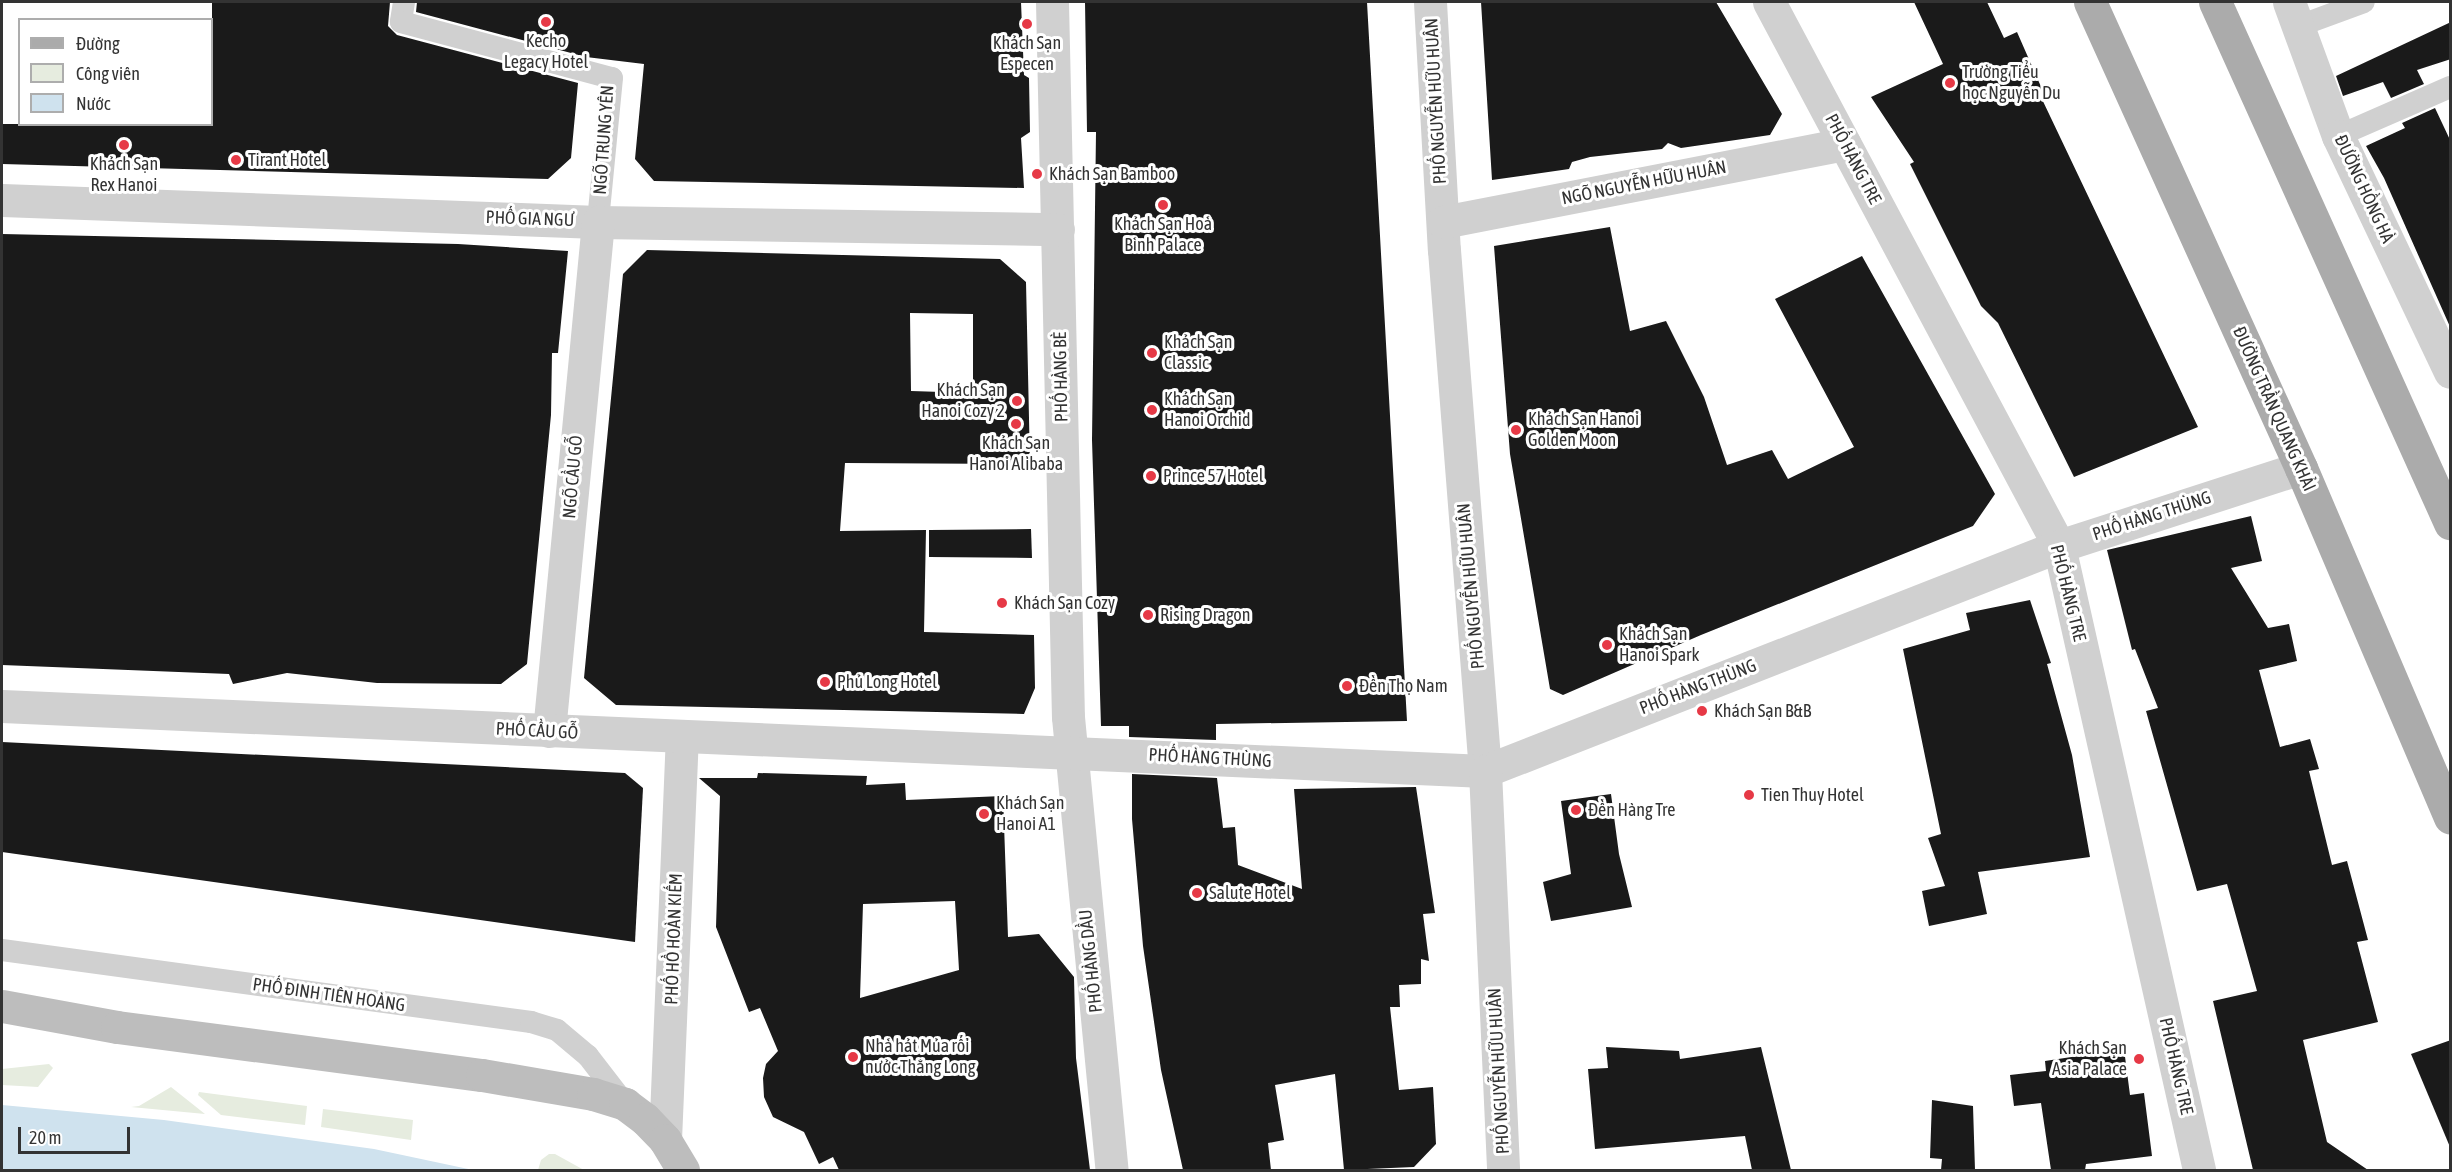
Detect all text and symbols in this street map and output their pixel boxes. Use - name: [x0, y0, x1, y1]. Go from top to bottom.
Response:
- marker: Kecho Legacy Hotel: [539, 15, 553, 29]
- marker: Khách Sạn Especen: [1020, 17, 1034, 31]
- street label: PHỐ NGUYỄN HỮU HUÂN: [1421, 17, 1451, 185]
- legend: [18, 18, 213, 126]
- place label: Kecho Legacy Hotel: [504, 31, 588, 74]
- text: Đường: [76, 33, 120, 54]
- place label: Khách Sạn Especen: [993, 33, 1061, 76]
- place label: Trường Tiểu học Nguyễn Du: [1962, 62, 2061, 104]
- text: Công viên: [76, 63, 140, 84]
- marker: Trường Tiểu học Nguyễn Du: [1943, 76, 1957, 90]
- street label: NGÕ TRUNG YÊN: [589, 85, 619, 195]
- text: Nước: [76, 93, 110, 114]
- street label: PHỐ HÀNG TRE: [1820, 110, 1886, 208]
- street label: ĐƯỜNG HỒNG HÀ: [2330, 132, 2398, 246]
- marker: Khách Sạn Rex Hanoi: [117, 138, 131, 152]
- place label: Tirant Hotel: [248, 149, 326, 171]
- marker: Tirant Hotel: [229, 153, 243, 167]
- place label: Khách Sạn Rex Hanoi: [90, 154, 158, 196]
- street label: NGÕ NGUYỄN HỮU HUÂN: [1560, 156, 1728, 210]
- place label: Khách Sạn Bamboo: [1049, 163, 1175, 185]
- marker: Khách Sạn Bamboo: [1030, 167, 1044, 181]
- marker: Khách Sạn Hoà Bình Palace: [1156, 198, 1170, 212]
- street label: PHỐ GIA NGƯ: [485, 207, 575, 231]
- place label: Khách Sạn Hoà Bình Palace: [1114, 214, 1212, 256]
- street label: ĐƯỜNG TRẦN QUANG KHẢI: [2228, 323, 2320, 495]
- street label: PHỐ HÀNG BÈ: [1049, 332, 1073, 422]
- place label: Khách Sạn Classic: [1164, 332, 1232, 374]
- marker: Khách Sạn Classic: [1145, 346, 1159, 360]
- place label: Khách Sạn Hanoi Cozy 2: [921, 380, 1005, 422]
- place label: Khách Sạn Hanoi Orchid: [1164, 389, 1251, 432]
- marker: Khách Sạn Hanoi Cozy 2: [1010, 394, 1024, 408]
- marker: Khách Sạn Hanoi Orchid: [1145, 403, 1159, 417]
- place label: Khách Sạn Hanoi Golden Moon: [1528, 409, 1639, 452]
- marker: Khách Sạn Hanoi Alibaba: [1009, 417, 1023, 431]
- marker: Khách Sạn Hanoi Golden Moon: [1509, 423, 1523, 437]
- place label: Khách Sạn Hanoi Alibaba: [969, 433, 1063, 476]
- street label: NGÕ CẦU GỖ: [559, 435, 587, 519]
- place label: Prince 57 Hotel: [1163, 465, 1264, 487]
- marker: Prince 57 Hotel: [1144, 469, 1158, 483]
- street label: PHỐ HÀNG THÙNG: [2090, 487, 2214, 545]
- street label: PHỐ NGUYỄN HỮU HUÂN: [1453, 502, 1489, 670]
- street label: PHỐ HÀNG TRE: [2046, 542, 2090, 644]
- place label: Khách Sạn Cozy: [1014, 592, 1115, 614]
- marker: Khách Sạn Cozy: [995, 596, 1009, 610]
- place label: Rising Dragon: [1160, 604, 1251, 626]
- marker: Rising Dragon: [1141, 608, 1155, 622]
- place label: Khách Sạn Hanoi Spark: [1619, 624, 1699, 666]
- marker: Khách Sạn Hanoi Spark: [1600, 638, 1614, 652]
- street label: PHỐ HÀNG THÙNG: [1637, 655, 1759, 719]
- place label: Phú Long Hotel: [837, 671, 937, 693]
- marker: Phú Long Hotel: [818, 675, 832, 689]
- place label: Đền Thọ Nam: [1359, 675, 1448, 697]
- marker: Đền Thọ Nam: [1340, 679, 1354, 693]
- place label: Khách Sạn B&B: [1714, 700, 1811, 722]
- marker: Khách Sạn B&B: [1695, 704, 1709, 718]
- street label: PHỐ CẦU GỖ: [495, 718, 579, 744]
- street label: PHỐ HÀNG THÙNG: [1148, 744, 1272, 772]
- place label: Tien Thuy Hotel: [1761, 784, 1864, 806]
- marker: Tien Thuy Hotel: [1742, 788, 1756, 802]
- place label: Khách Sạn Hanoi A1: [996, 793, 1064, 836]
- place label: Đền Hàng Tre: [1588, 799, 1676, 821]
- marker: Đền Hàng Tre: [1569, 803, 1583, 817]
- marker: Khách Sạn Hanoi A1: [977, 807, 991, 821]
- street label: PHỐ HỒ HOÀN KIẾM: [661, 873, 687, 1005]
- place label: Salute Hotel: [1209, 882, 1291, 904]
- marker: Salute Hotel: [1190, 886, 1204, 900]
- street label: PHỐ HÀNG DẦU: [1075, 908, 1107, 1014]
- street label: PHỐ ĐINH TIÊN HOÀNG: [251, 974, 407, 1016]
- street label: PHỐ NGUYỄN HỮU HUÂN: [1484, 987, 1514, 1155]
- street label: PHỐ HÀNG TRE: [2154, 1015, 2198, 1117]
- place label: Nhà hát Múa rối nước Thăng Long: [865, 1036, 975, 1078]
- place label: Khách Sạn Asia Palace: [2052, 1038, 2127, 1080]
- marker: Nhà hát Múa rối nước Thăng Long: [846, 1050, 860, 1064]
- marker: Khách Sạn Asia Palace: [2132, 1052, 2146, 1066]
- scale bar: [21, 1115, 134, 1153]
- text: 20 m: [29, 1127, 61, 1148]

